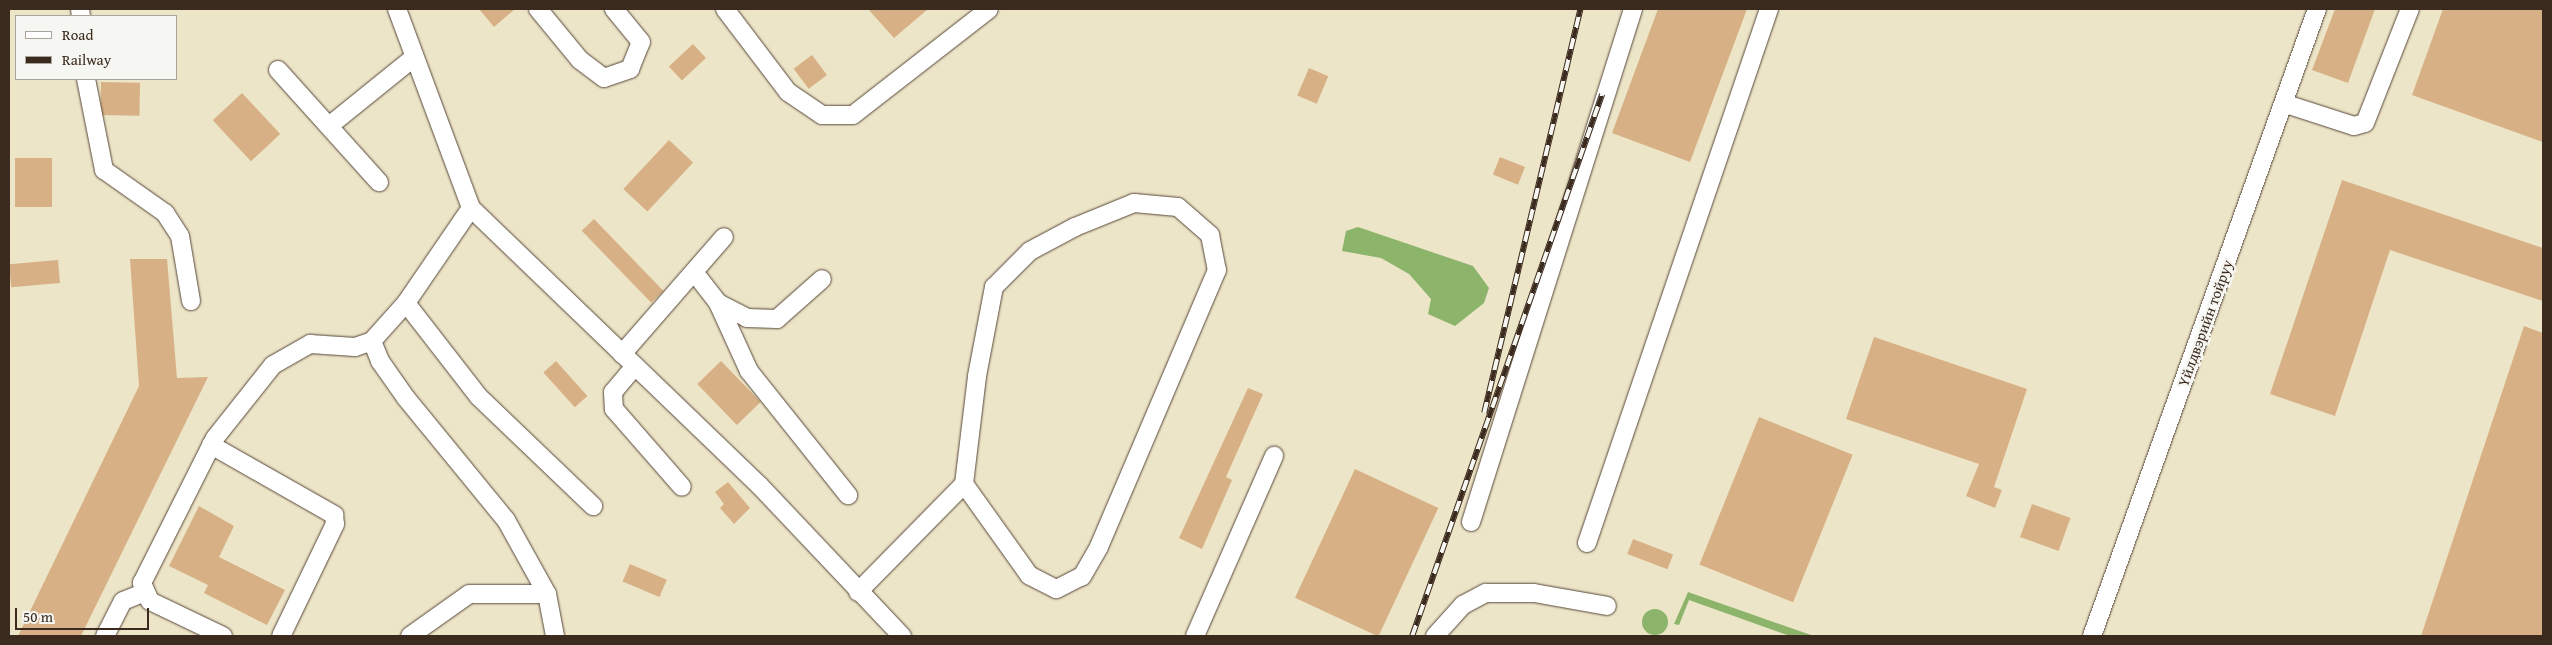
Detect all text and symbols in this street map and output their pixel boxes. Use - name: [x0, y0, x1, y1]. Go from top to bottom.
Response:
- legend: [15, 15, 178, 80]
- text: Road: [62, 24, 93, 45]
- text: Railway: [62, 49, 111, 70]
- street label: Үйлдвэрийн тойруу: [2174, 257, 2236, 389]
- scale bar: [18, 598, 151, 630]
- text: 50 m: [23, 606, 53, 627]

